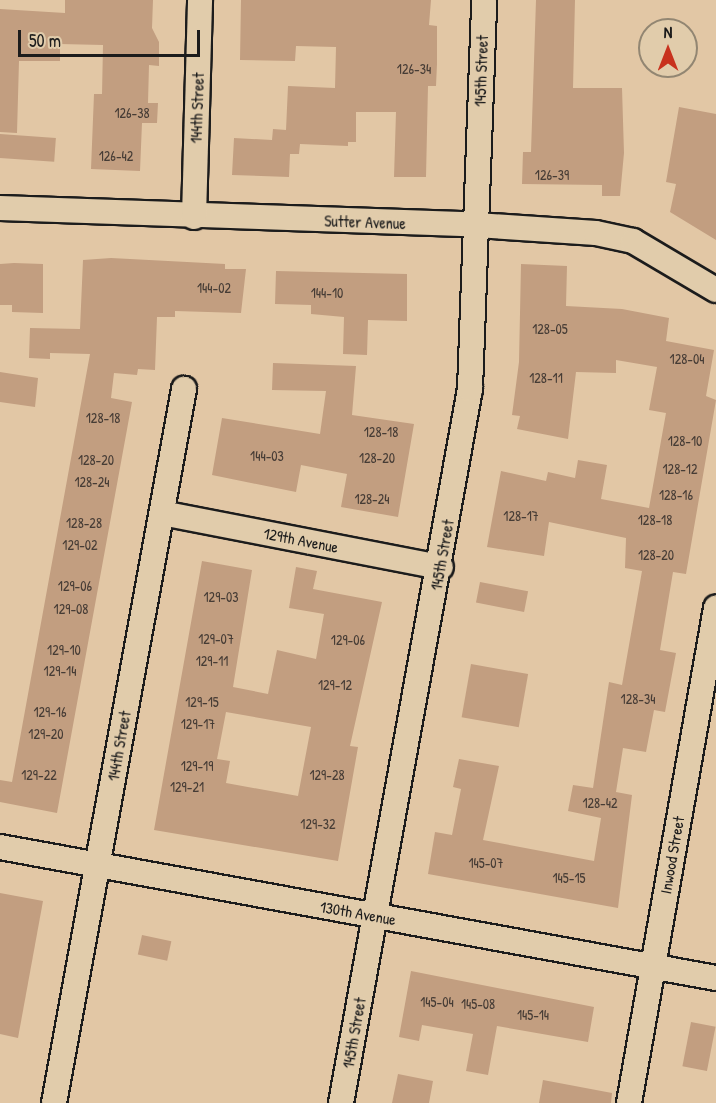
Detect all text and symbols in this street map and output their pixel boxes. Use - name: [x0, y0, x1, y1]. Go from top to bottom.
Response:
- scale bar: [21, 18, 202, 56]
- north arrow: [638, 18, 698, 78]
- text: N: [664, 21, 672, 43]
- text: 50 m: [29, 28, 61, 53]
- street label: 145th Street: [470, 35, 492, 107]
- house number: 126-34: [397, 61, 431, 77]
- street label: 144th Street: [186, 72, 208, 144]
- house number: 126-38: [114, 105, 150, 121]
- house number: 126-42: [99, 148, 133, 164]
- house number: 126-39: [535, 167, 569, 183]
- street label: Sutter Avenue: [324, 211, 406, 233]
- house number: 144-02: [197, 280, 231, 296]
- house number: 144-10: [311, 285, 343, 301]
- house number: 128-05: [532, 321, 568, 337]
- house number: 128-04: [670, 351, 704, 367]
- house number: 128-11: [529, 370, 563, 386]
- house number: 128-18: [86, 410, 120, 426]
- house number: 128-18: [364, 424, 398, 440]
- house number: 128-10: [668, 433, 702, 449]
- house number: 144-03: [250, 448, 284, 464]
- house number: 128-20: [359, 450, 395, 466]
- house number: 128-20: [78, 452, 114, 468]
- house number: 128-12: [663, 461, 697, 477]
- house number: 128-24: [74, 474, 110, 490]
- house number: 128-16: [659, 487, 693, 503]
- house number: 128-24: [354, 491, 390, 507]
- house number: 128-17: [503, 508, 539, 524]
- house number: 128-18: [638, 512, 672, 528]
- house number: 128-28: [66, 515, 102, 531]
- street label: 145th Street: [426, 518, 458, 592]
- street label: 129th Avenue: [262, 523, 340, 557]
- house number: 129-02: [62, 537, 98, 553]
- house number: 128-20: [638, 547, 674, 563]
- house number: 129-06: [58, 578, 92, 594]
- house number: 129-03: [204, 589, 238, 605]
- house number: 129-08: [54, 601, 88, 617]
- house number: 129-07: [198, 631, 234, 647]
- house number: 129-06: [331, 632, 365, 648]
- house number: 129-10: [47, 642, 81, 658]
- house number: 129-11: [196, 653, 228, 669]
- house number: 129-14: [44, 663, 76, 679]
- house number: 129-12: [318, 677, 352, 693]
- house number: 128-34: [621, 691, 655, 707]
- house number: 129-15: [185, 694, 219, 710]
- house number: 129-16: [33, 704, 67, 720]
- street label: 144th Street: [103, 709, 135, 783]
- house number: 129-17: [181, 716, 215, 732]
- house number: 129-20: [28, 726, 64, 742]
- house number: 129-19: [181, 758, 213, 774]
- house number: 129-22: [21, 767, 57, 783]
- house number: 129-28: [309, 767, 345, 783]
- house number: 129-21: [170, 779, 204, 795]
- house number: 128-42: [582, 795, 618, 811]
- street label: Inwood Street: [656, 815, 688, 895]
- house number: 129-32: [300, 816, 336, 832]
- house number: 145-07: [468, 855, 504, 871]
- house number: 145-15: [553, 870, 585, 886]
- street label: 130th Avenue: [319, 897, 397, 929]
- house number: 145-04: [420, 994, 454, 1010]
- street label: 145th Street: [338, 996, 370, 1070]
- house number: 145-08: [461, 996, 495, 1012]
- house number: 145-14: [517, 1007, 549, 1023]

